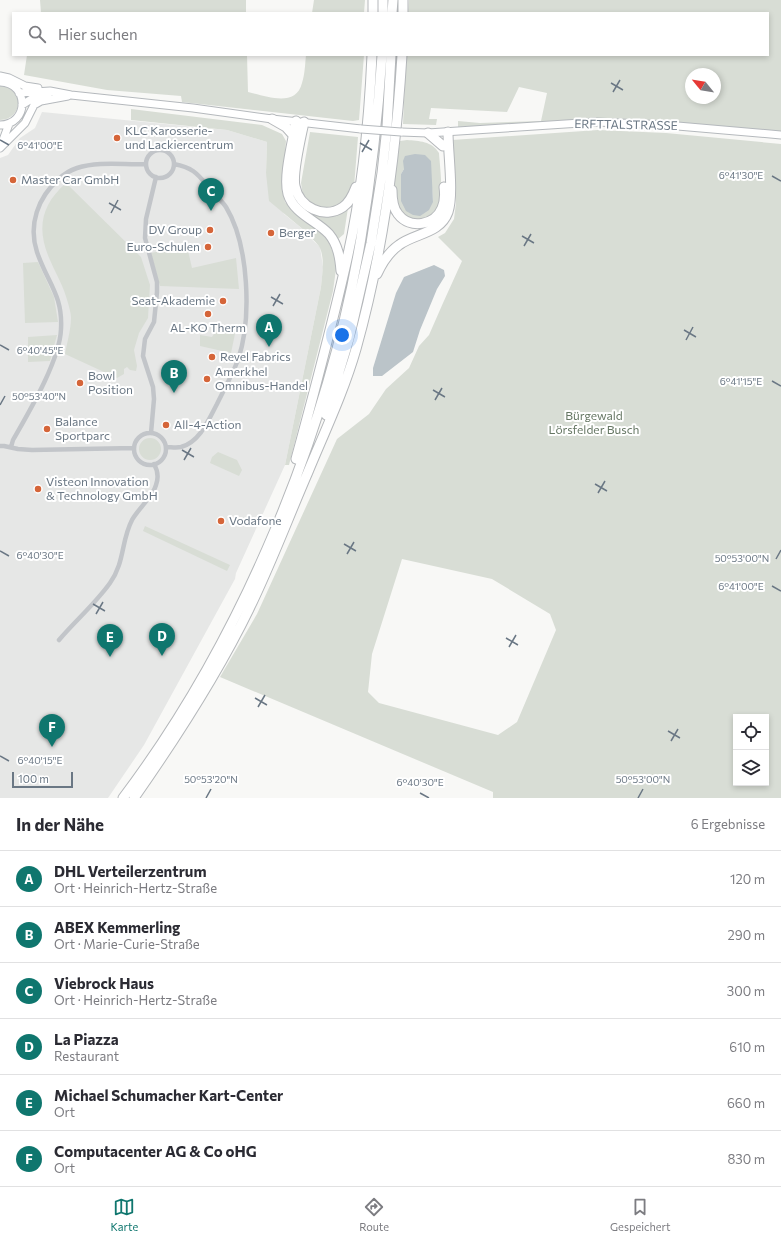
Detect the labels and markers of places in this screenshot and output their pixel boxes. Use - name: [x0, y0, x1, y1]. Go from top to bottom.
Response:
- place label: KLC Karosserie- und Lackiercentrum: [125, 123, 233, 151]
- marker: KLC Karosserie- und Lackiercentrum: [112, 133, 122, 143]
- place label: Master Car GmbH: [21, 172, 119, 186]
- marker: Master Car GmbH: [8, 175, 18, 185]
- pin: C: [198, 178, 224, 211]
- place label: DV Group: [149, 222, 202, 236]
- marker: DV Group: [205, 225, 215, 235]
- place label: Berger: [279, 225, 316, 239]
- marker: Berger: [266, 228, 276, 238]
- place label: Euro-Schulen: [127, 239, 200, 253]
- marker: Euro-Schulen: [203, 242, 213, 252]
- place label: Seat-Akademie: [131, 293, 215, 307]
- marker: Seat-Akademie: [218, 296, 228, 306]
- marker: AL-KO Therm: [203, 309, 213, 319]
- pin: A: [256, 314, 282, 347]
- place label: AL-KO Therm: [170, 320, 246, 334]
- place label: Revel Fabrics: [220, 349, 291, 363]
- marker: Revel Fabrics: [207, 352, 217, 362]
- pin: B: [161, 360, 187, 393]
- place label: Amerkhel Omnibus-Handel: [215, 364, 308, 392]
- place label: Bowl Position: [88, 368, 133, 396]
- marker: Amerkhel Omnibus-Handel: [202, 374, 212, 384]
- marker: Bowl Position: [75, 378, 85, 388]
- place label: Balance Sportparc: [55, 414, 110, 442]
- place label: All-4-Action: [174, 417, 241, 431]
- marker: All-4-Action: [161, 420, 171, 430]
- marker: Balance Sportparc: [42, 424, 52, 434]
- place label: Visteon Innovation & Technology GmbH: [46, 474, 158, 502]
- marker: Visteon Innovation & Technology GmbH: [33, 484, 43, 494]
- place label: Vodafone: [229, 513, 282, 527]
- marker: Vodafone: [216, 516, 226, 526]
- pin: D: [149, 623, 175, 656]
- pin: E: [97, 624, 123, 657]
- pin: F: [39, 714, 65, 747]

